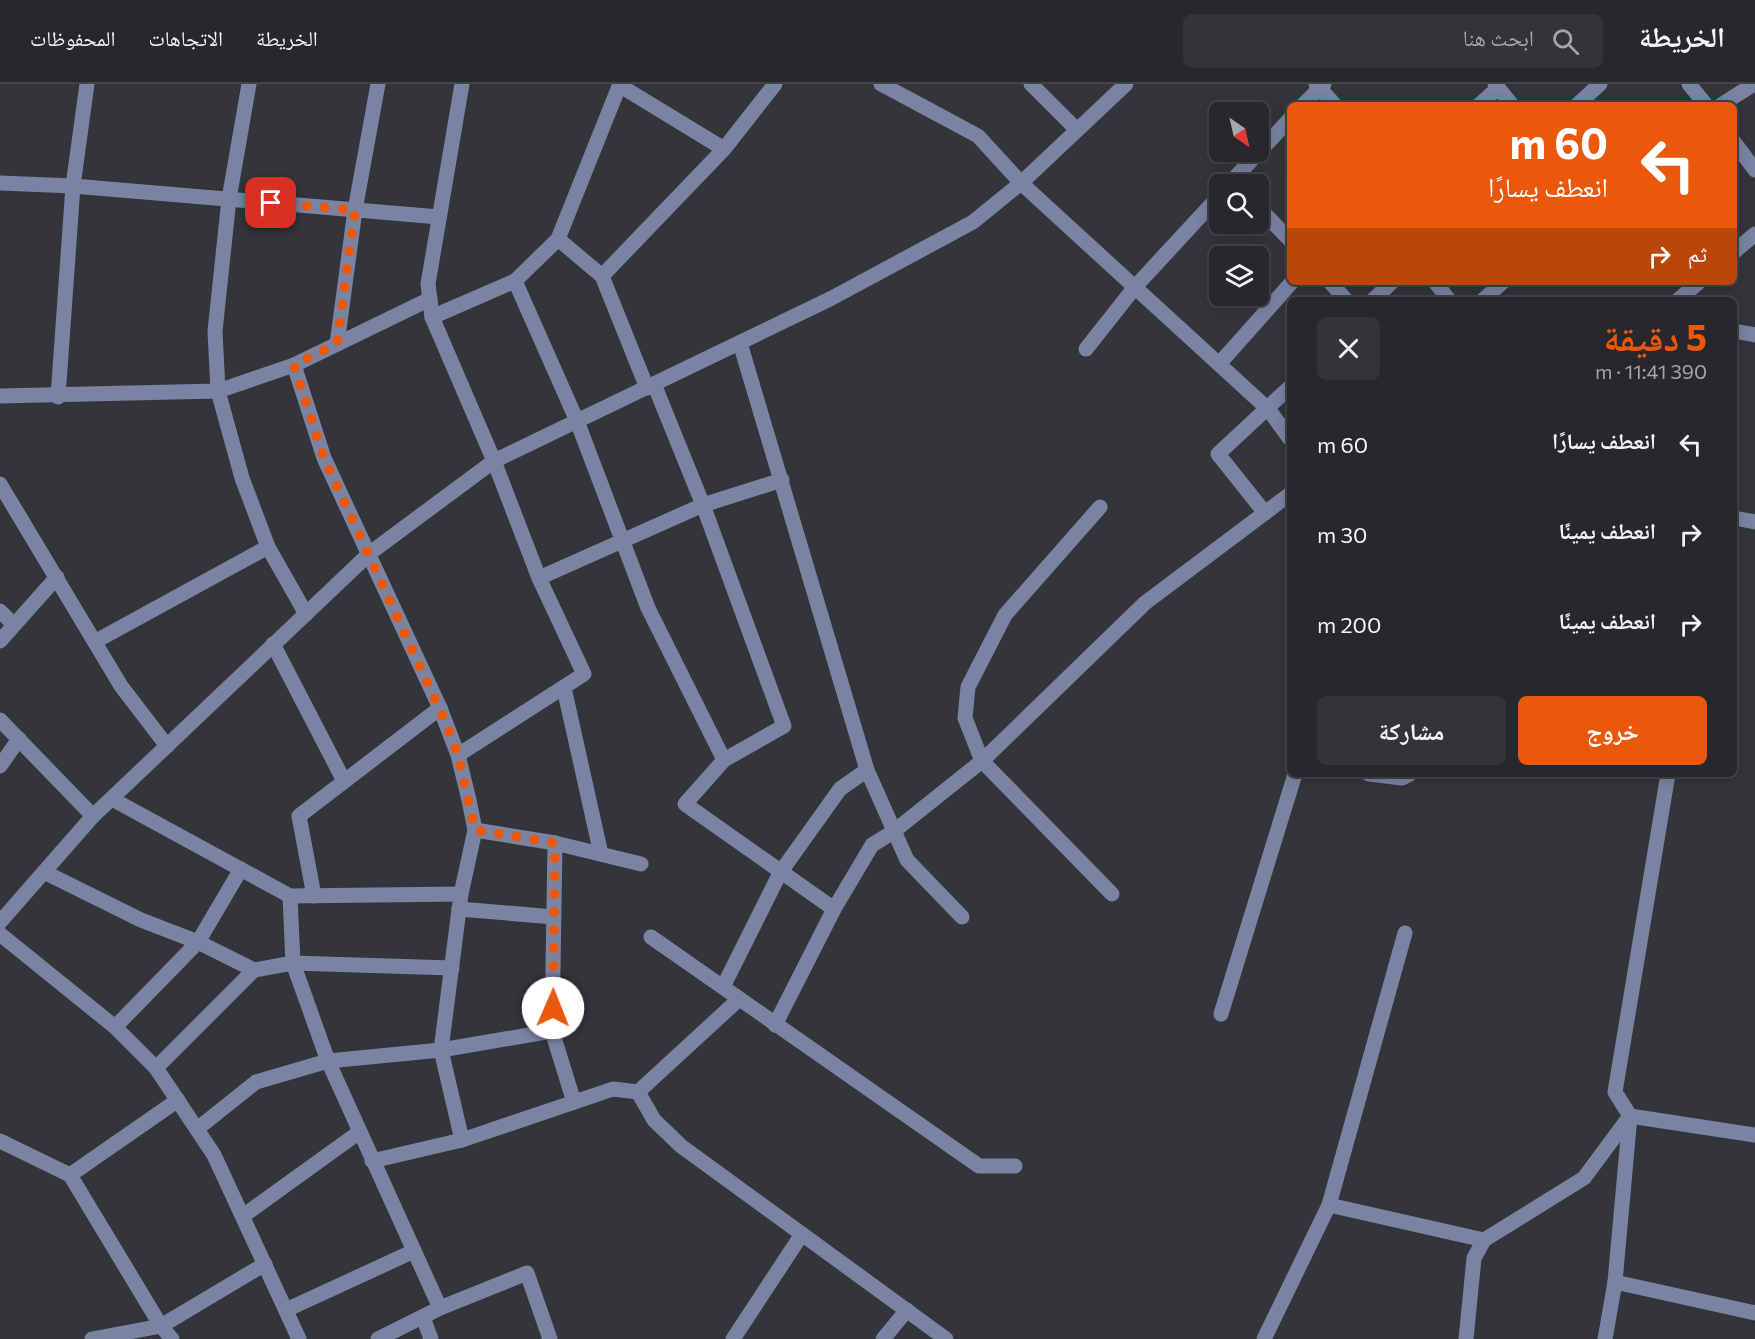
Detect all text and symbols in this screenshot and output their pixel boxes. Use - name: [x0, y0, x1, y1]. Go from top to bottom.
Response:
- search box: [1183, 14, 1603, 68]
- text: الخريطة: [1639, 19, 1725, 53]
- text: ابحث هنا: [1463, 24, 1534, 51]
- text: المحفوظات: [30, 25, 115, 50]
- text: الاتجاهات: [148, 25, 223, 50]
- text: الخريطة: [256, 25, 318, 50]
- icon: search: [1549, 25, 1582, 58]
- north arrow: [1209, 102, 1269, 162]
- map controls: [1209, 102, 1269, 306]
- text: 60 m: [1509, 116, 1608, 168]
- icon: left: [1629, 126, 1707, 204]
- text: انعطف يسارًا: [1488, 170, 1608, 203]
- button: search: [1209, 174, 1269, 234]
- pin: [245, 177, 296, 228]
- icon: arrive: [254, 186, 287, 219]
- icon: right: [1643, 240, 1676, 273]
- text: ثم: [1688, 240, 1707, 267]
- button: layers: [1209, 246, 1269, 306]
- text: 5 دقيقة: [1604, 314, 1707, 358]
- button: close: [1317, 317, 1380, 380]
- text: 390 m · 11:41: [1595, 359, 1707, 383]
- text: انعطف يسارًا: [1552, 427, 1656, 454]
- icon: left: [1674, 428, 1707, 461]
- text: 60 m: [1317, 431, 1368, 458]
- text: انعطف يمينًا: [1558, 517, 1656, 544]
- icon: right: [1674, 518, 1707, 551]
- text: 30 m: [1317, 521, 1367, 548]
- text: انعطف يمينًا: [1558, 607, 1656, 634]
- icon: right: [1674, 608, 1707, 641]
- text: 200 m: [1317, 611, 1381, 638]
- button: مشاركة: [1317, 696, 1506, 765]
- button: خروج: [1518, 696, 1707, 765]
- position arrow: [521, 976, 585, 1040]

